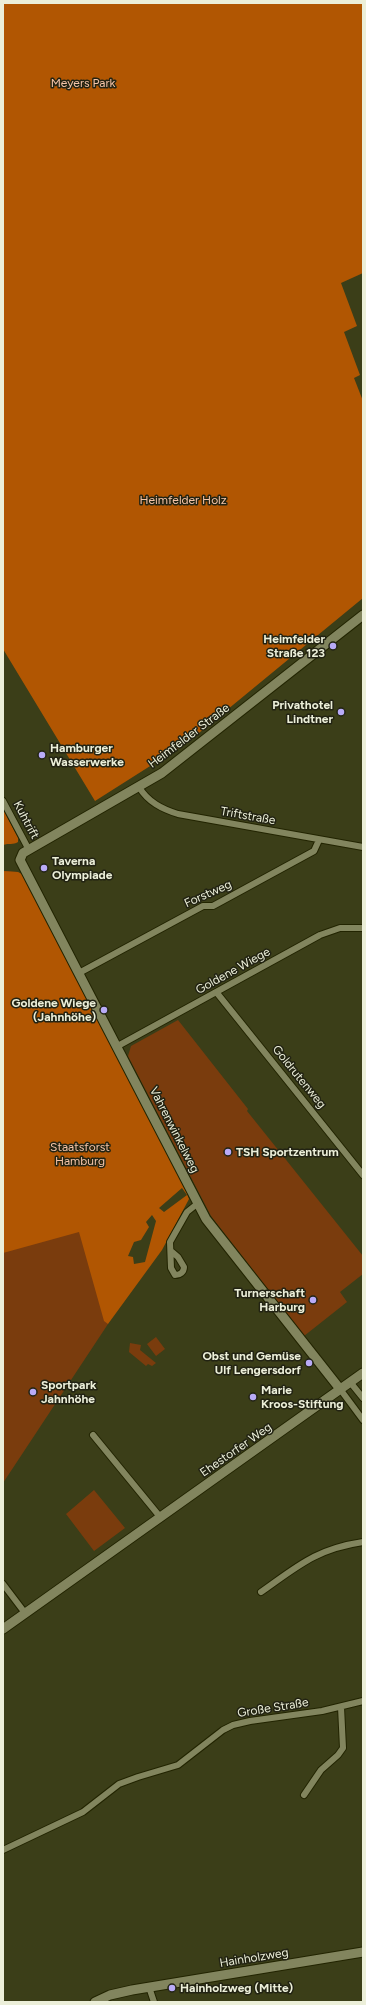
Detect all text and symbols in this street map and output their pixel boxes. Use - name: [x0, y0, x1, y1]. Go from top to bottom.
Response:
- park label: Meyers Park: [51, 76, 115, 90]
- park label: Heimfelder Holz: [139, 493, 227, 507]
- place label: Heimfelder Straße 123: [263, 632, 325, 660]
- marker: Heimfelder Straße 123: [328, 641, 338, 651]
- place label: Privathotel Lindtner: [272, 698, 333, 726]
- street label: Heimfelder Straße: [145, 701, 233, 771]
- marker: Privathotel Lindtner: [336, 707, 346, 717]
- place label: Hamburger Wasserwerke: [50, 741, 124, 769]
- marker: Hamburger Wasserwerke: [37, 750, 47, 760]
- street label: Kuhtrift: [10, 799, 42, 841]
- street label: Triftstraße: [219, 804, 277, 828]
- place label: Taverna Olympiade: [52, 854, 112, 882]
- marker: Taverna Olympiade: [39, 863, 49, 873]
- street label: Forstweg: [182, 877, 234, 911]
- street label: Goldene Wiege: [193, 945, 273, 997]
- place label: Goldene Wiege (Jahnhöhe): [12, 996, 96, 1024]
- marker: Goldene Wiege (Jahnhöhe): [99, 1005, 109, 1015]
- street label: Goldrutenweg: [269, 1043, 329, 1111]
- street label: Vahrenwinkelweg: [146, 1085, 202, 1175]
- park label: Staatsforst Hamburg: [50, 1140, 110, 1168]
- place label: TSH Sportzentrum: [236, 1145, 339, 1159]
- marker: TSH Sportzentrum: [223, 1147, 233, 1157]
- place label: Turnerschaft Harburg: [234, 1286, 305, 1314]
- marker: Turnerschaft Harburg: [308, 1295, 318, 1305]
- place label: Obst und Gemüse Ulf Lengersdorf: [202, 1349, 301, 1377]
- marker: Obst und Gemüse Ulf Lengersdorf: [304, 1358, 314, 1368]
- place label: Sportpark Jahnhöhe: [41, 1378, 96, 1406]
- place label: Marie Kroos-Stiftung: [261, 1383, 344, 1411]
- marker: Sportpark Jahnhöhe: [28, 1387, 38, 1397]
- marker: Marie Kroos-Stiftung: [248, 1392, 258, 1402]
- street label: Ehestorfer Weg: [197, 1420, 275, 1480]
- street label: Große Straße: [236, 1695, 310, 1721]
- street label: Hainholzweg: [218, 1945, 290, 1971]
- place label: Hainholzweg (Mitte): [180, 1981, 293, 1995]
- marker: Hainholzweg (Mitte): [167, 1983, 177, 1993]

